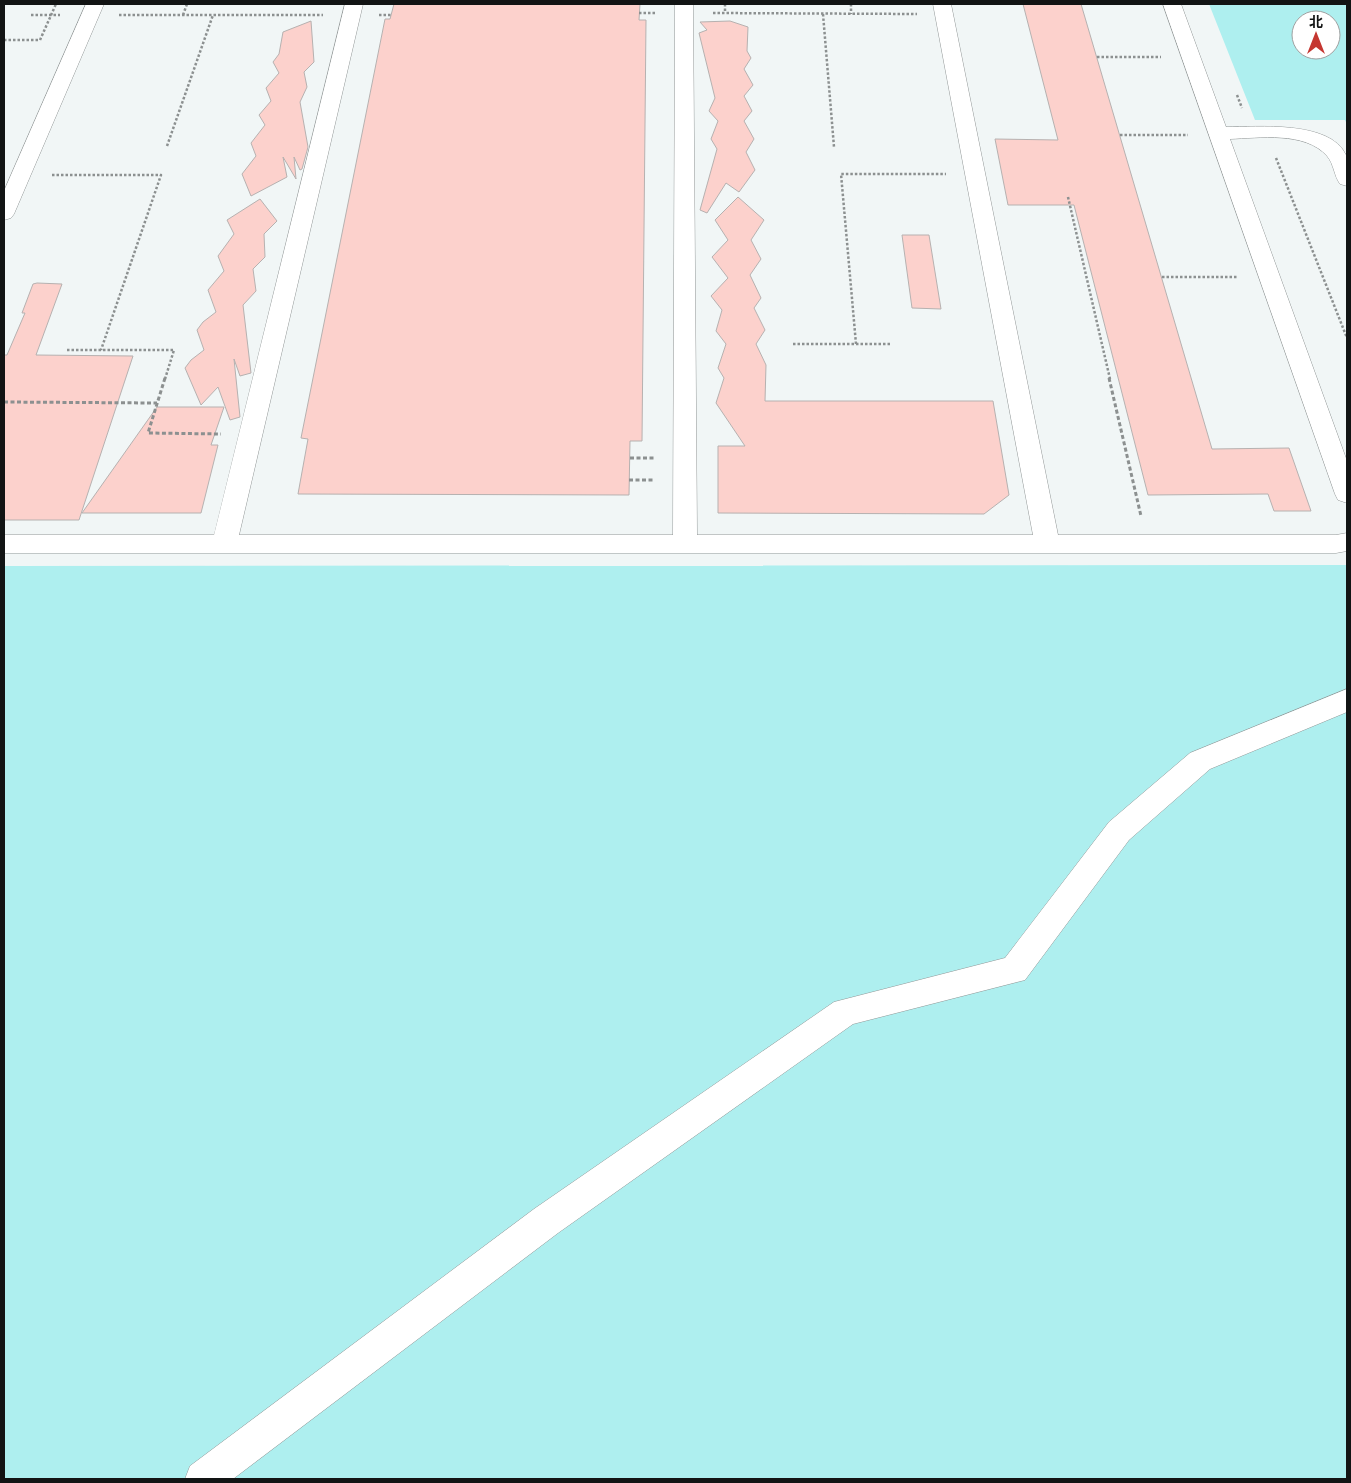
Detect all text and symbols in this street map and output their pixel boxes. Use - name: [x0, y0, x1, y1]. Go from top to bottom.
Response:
- north arrow: [1291, 10, 1341, 60]
- text: 北: [1309, 11, 1323, 31]

